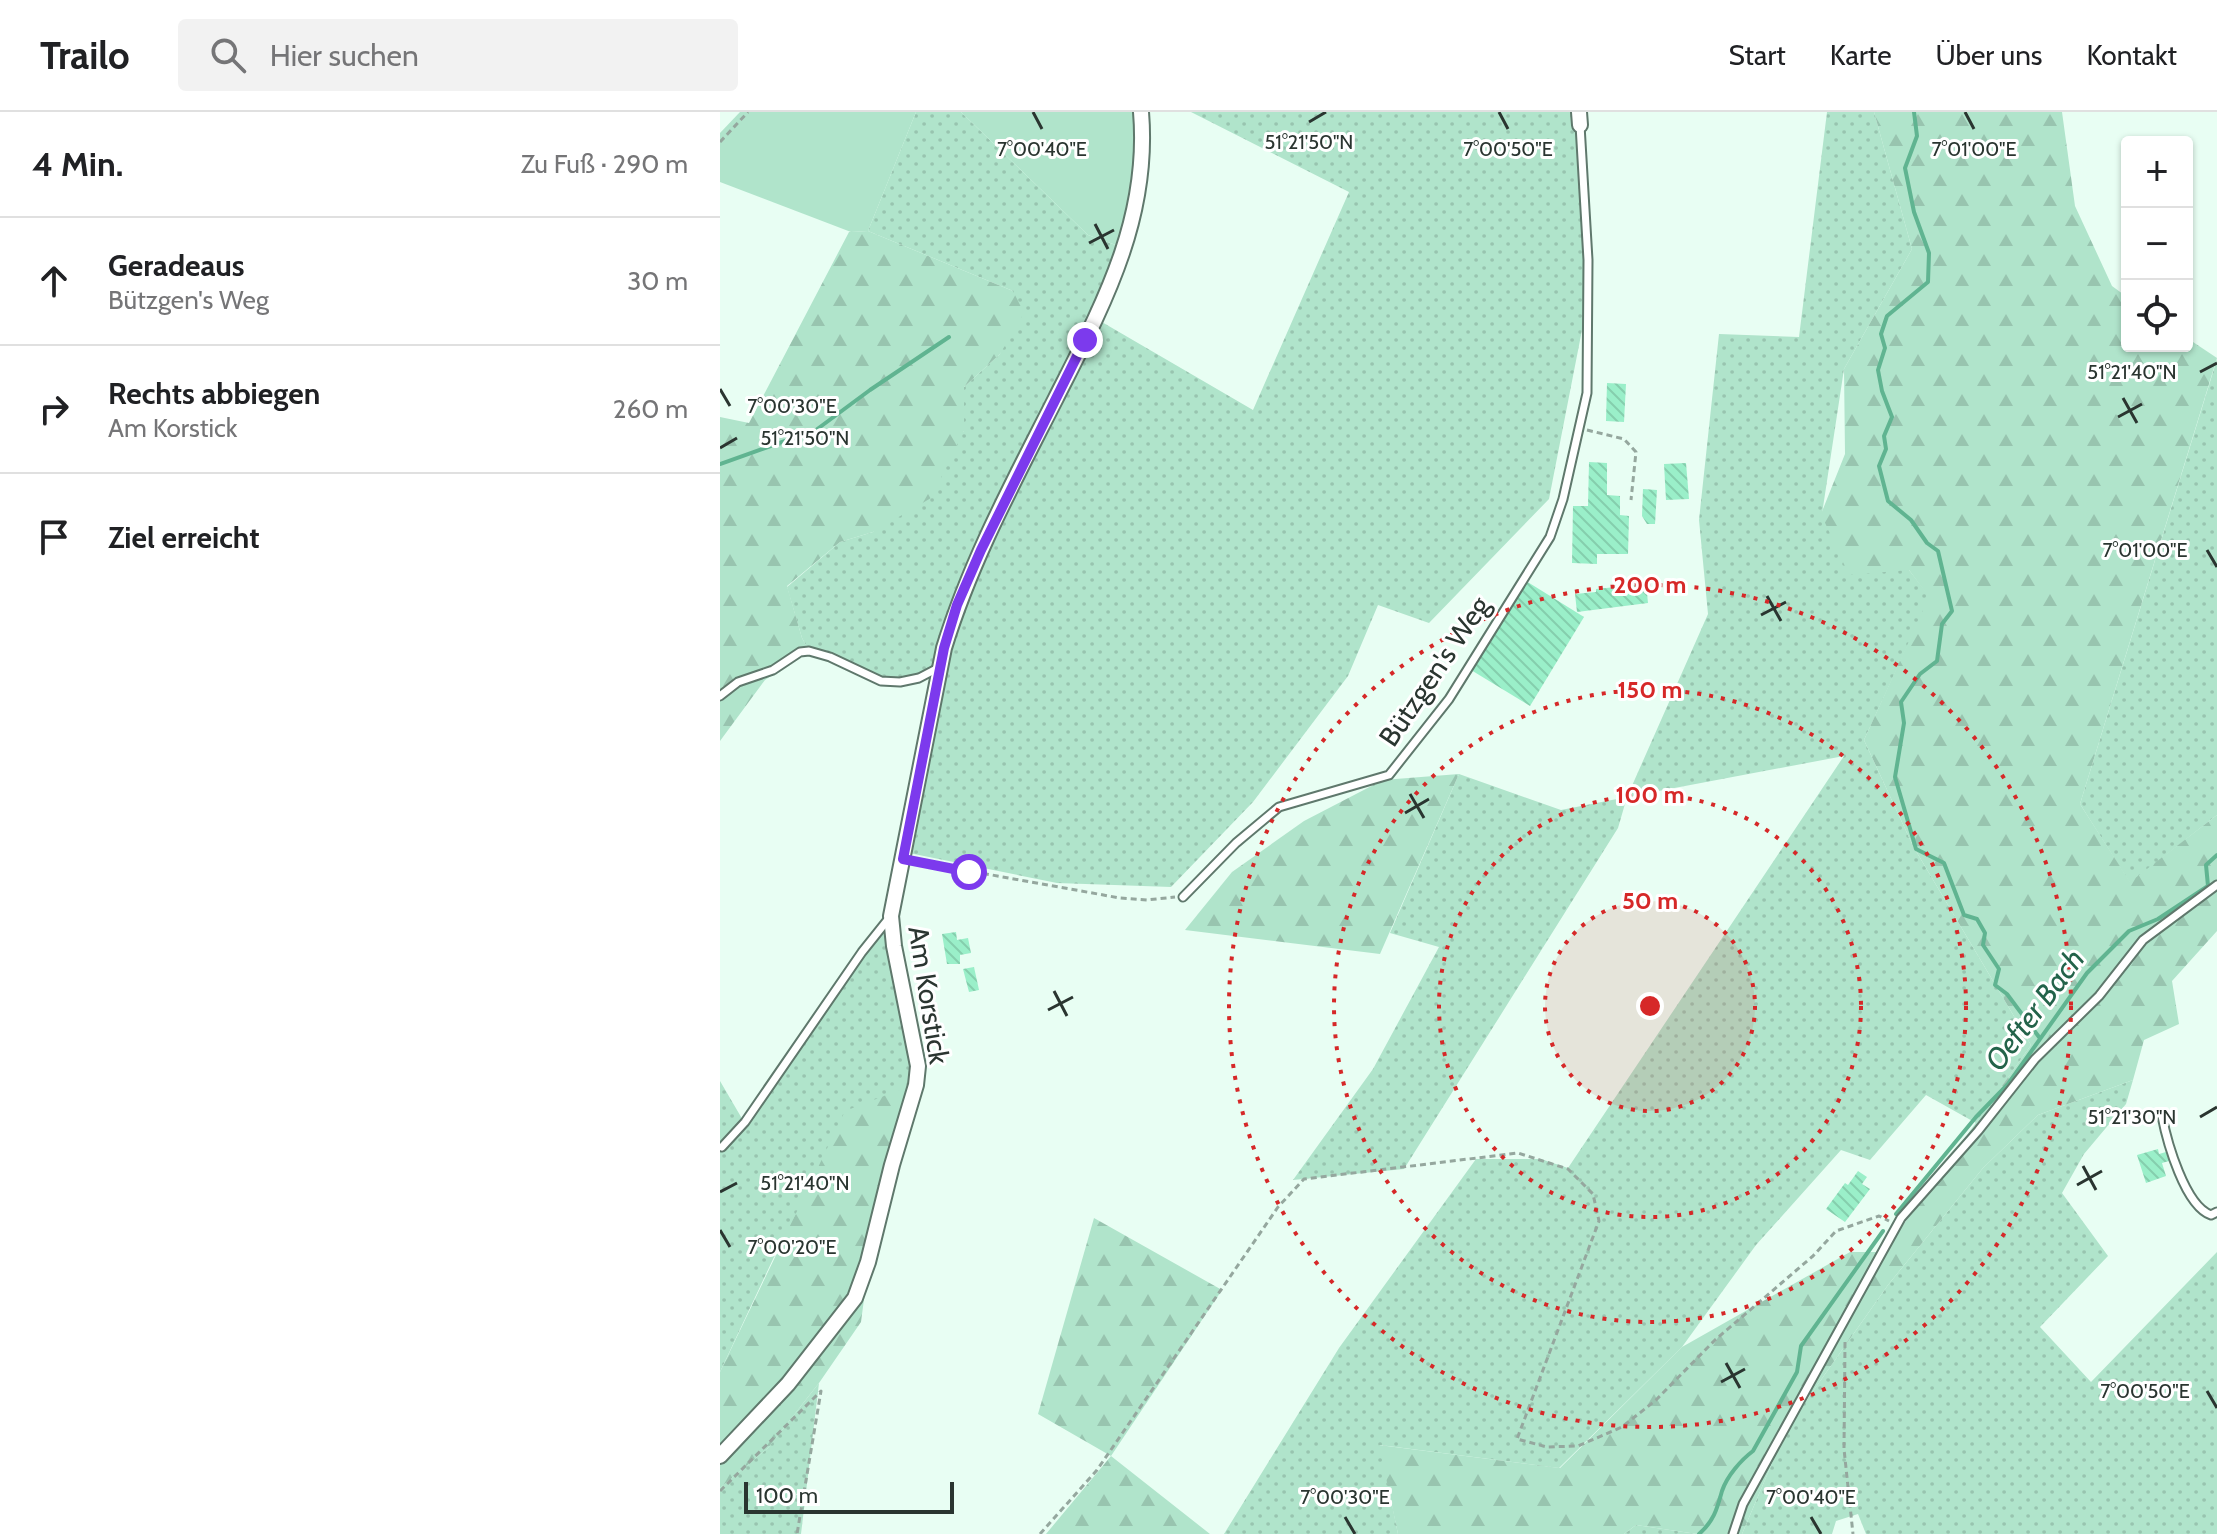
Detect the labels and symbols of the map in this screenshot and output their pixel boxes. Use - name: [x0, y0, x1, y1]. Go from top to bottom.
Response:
- text: 51°21'50"N: [1265, 130, 1353, 154]
- text: 7°00'40"E: [997, 137, 1087, 161]
- text: 7°00'50"E: [1463, 137, 1553, 161]
- text: 7°01'00"E: [1931, 137, 2017, 161]
- route end: [1067, 322, 1103, 358]
- text: 51°21'40"N: [2087, 360, 2177, 384]
- text: 7°00'30"E: [747, 394, 837, 418]
- text: 51°21'50"N: [761, 426, 849, 450]
- text: 7°01'00"E: [2102, 538, 2188, 562]
- text: 200 m: [1614, 570, 1686, 599]
- street label: Bützgen's Weg: [1371, 589, 1497, 752]
- text: 150 m: [1618, 675, 1682, 704]
- text: 100 m: [1615, 780, 1685, 809]
- route start: [951, 854, 987, 890]
- text: 50 m: [1622, 886, 1678, 915]
- street label: Am Korstick: [901, 923, 957, 1067]
- water label: Oefter Bach: [1977, 941, 2092, 1078]
- centre of rings: [1636, 992, 1664, 1020]
- text: 51°21'30"N: [2088, 1105, 2176, 1129]
- text: 51°21'40"N: [760, 1171, 850, 1195]
- text: 7°00'20"E: [747, 1235, 837, 1259]
- text: 7°00'50"E: [2100, 1379, 2190, 1403]
- scale bar: [744, 1478, 954, 1514]
- text: 7°00'30"E: [1300, 1485, 1390, 1509]
- text: 7°00'40"E: [1766, 1485, 1856, 1509]

